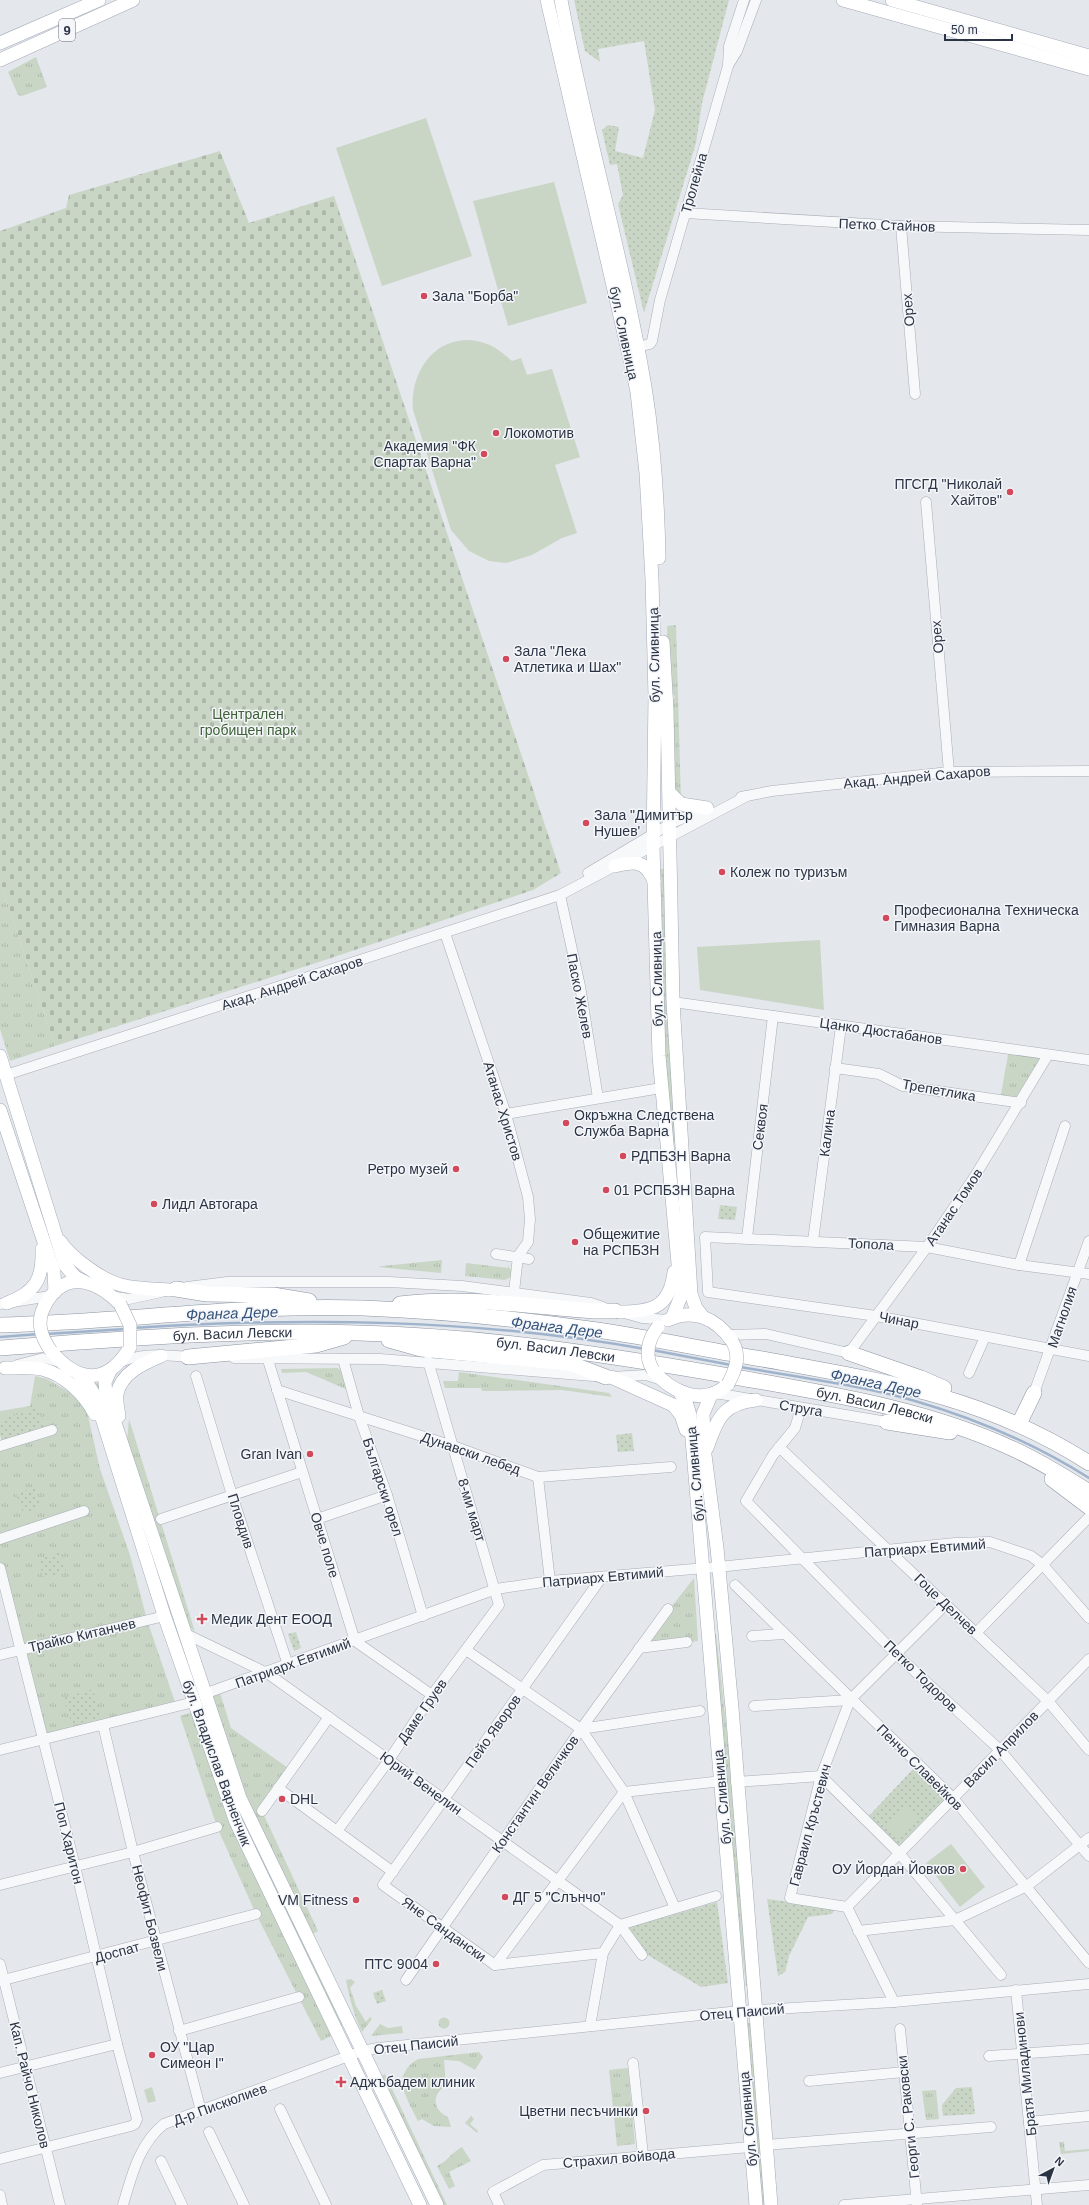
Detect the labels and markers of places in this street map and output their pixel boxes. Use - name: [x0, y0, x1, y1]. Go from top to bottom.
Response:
- place label: Зала "Борба": [432, 288, 518, 304]
- marker: Зала "Борба": [419, 291, 429, 301]
- place label: Локомотив: [504, 425, 574, 441]
- marker: Локомотив: [491, 428, 501, 438]
- place label: Академия "ФК Спартак Варна": [374, 438, 477, 470]
- marker: Академия "ФК Спартак Варна": [479, 449, 489, 459]
- place label: ПГСГД "Николай Хайтов": [894, 476, 1002, 508]
- marker: ПГСГД "Николай Хайтов": [1005, 487, 1015, 497]
- place label: Зала "Лека Атлетика и Шах": [514, 643, 621, 675]
- marker: Зала "Лека Атлетика и Шах": [501, 654, 511, 664]
- place label: Зала "Димитър Нушев': [594, 807, 693, 839]
- marker: Зала "Димитър Нушев': [581, 818, 591, 828]
- place label: Колеж по туризъм: [730, 864, 847, 880]
- marker: Колеж по туризъм: [717, 867, 727, 877]
- place label: Професионална Техническа Гимназия Варна: [894, 902, 1079, 934]
- marker: Професионална Техническа Гимназия Варна: [881, 913, 891, 923]
- place label: Окръжна Следствена Служба Варна: [574, 1107, 714, 1139]
- marker: Окръжна Следствена Служба Варна: [561, 1118, 571, 1128]
- place label: РДПБЗН Варна: [631, 1148, 731, 1164]
- marker: РДПБЗН Варна: [618, 1151, 628, 1161]
- place label: Ретро музей: [367, 1161, 448, 1177]
- marker: Ретро музей: [451, 1164, 461, 1174]
- place label: 01 РСПБЗН Варна: [614, 1182, 735, 1198]
- marker: 01 РСПБЗН Варна: [601, 1185, 611, 1195]
- place label: Лидл Автогара: [162, 1196, 258, 1212]
- marker: Лидл Автогара: [149, 1199, 159, 1209]
- place label: Общежитие на РСПБЗН: [583, 1226, 660, 1258]
- marker: Общежитие на РСПБЗН: [570, 1237, 580, 1247]
- place label: Gran Ivan: [241, 1446, 302, 1462]
- marker: Gran Ivan: [305, 1449, 315, 1459]
- place label: Медик Дент ЕООД: [211, 1611, 332, 1627]
- marker: Медик Дент ЕООД: [196, 1613, 208, 1625]
- place label: DHL: [290, 1791, 318, 1807]
- marker: DHL: [277, 1794, 287, 1804]
- place label: ОУ Йордан Йовков: [832, 1860, 955, 1877]
- marker: ОУ Йордан Йовков: [958, 1864, 968, 1874]
- place label: ДГ 5 "Слънчо": [513, 1889, 605, 1905]
- place label: VM Fitness: [278, 1892, 348, 1908]
- marker: ДГ 5 "Слънчо": [500, 1892, 510, 1902]
- marker: VM Fitness: [351, 1895, 361, 1905]
- place label: ПТС 9004: [364, 1956, 428, 1972]
- marker: ПТС 9004: [431, 1959, 441, 1969]
- place label: ОУ "Цар Симеон I": [160, 2039, 224, 2071]
- marker: ОУ "Цар Симеон I": [147, 2050, 157, 2060]
- place label: Аджъбадем клиник: [350, 2074, 476, 2090]
- marker: Аджъбадем клиник: [335, 2076, 347, 2088]
- place label: Цветни песъчинки: [519, 2103, 638, 2119]
- marker: Цветни песъчинки: [641, 2106, 651, 2116]

